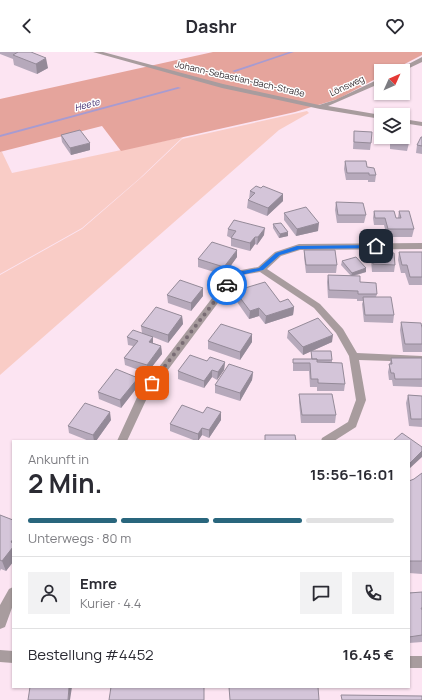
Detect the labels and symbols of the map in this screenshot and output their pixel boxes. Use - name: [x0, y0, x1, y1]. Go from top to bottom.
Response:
- street label: Johann-Sebastian-Bach-Straße: [174, 57, 306, 100]
- north arrow: [374, 64, 410, 100]
- street label: Lönsweg: [327, 72, 366, 99]
- water label: Heete: [73, 95, 102, 114]
- pin: [359, 229, 393, 263]
- courier: [207, 265, 247, 305]
- pin: [135, 366, 169, 400]

